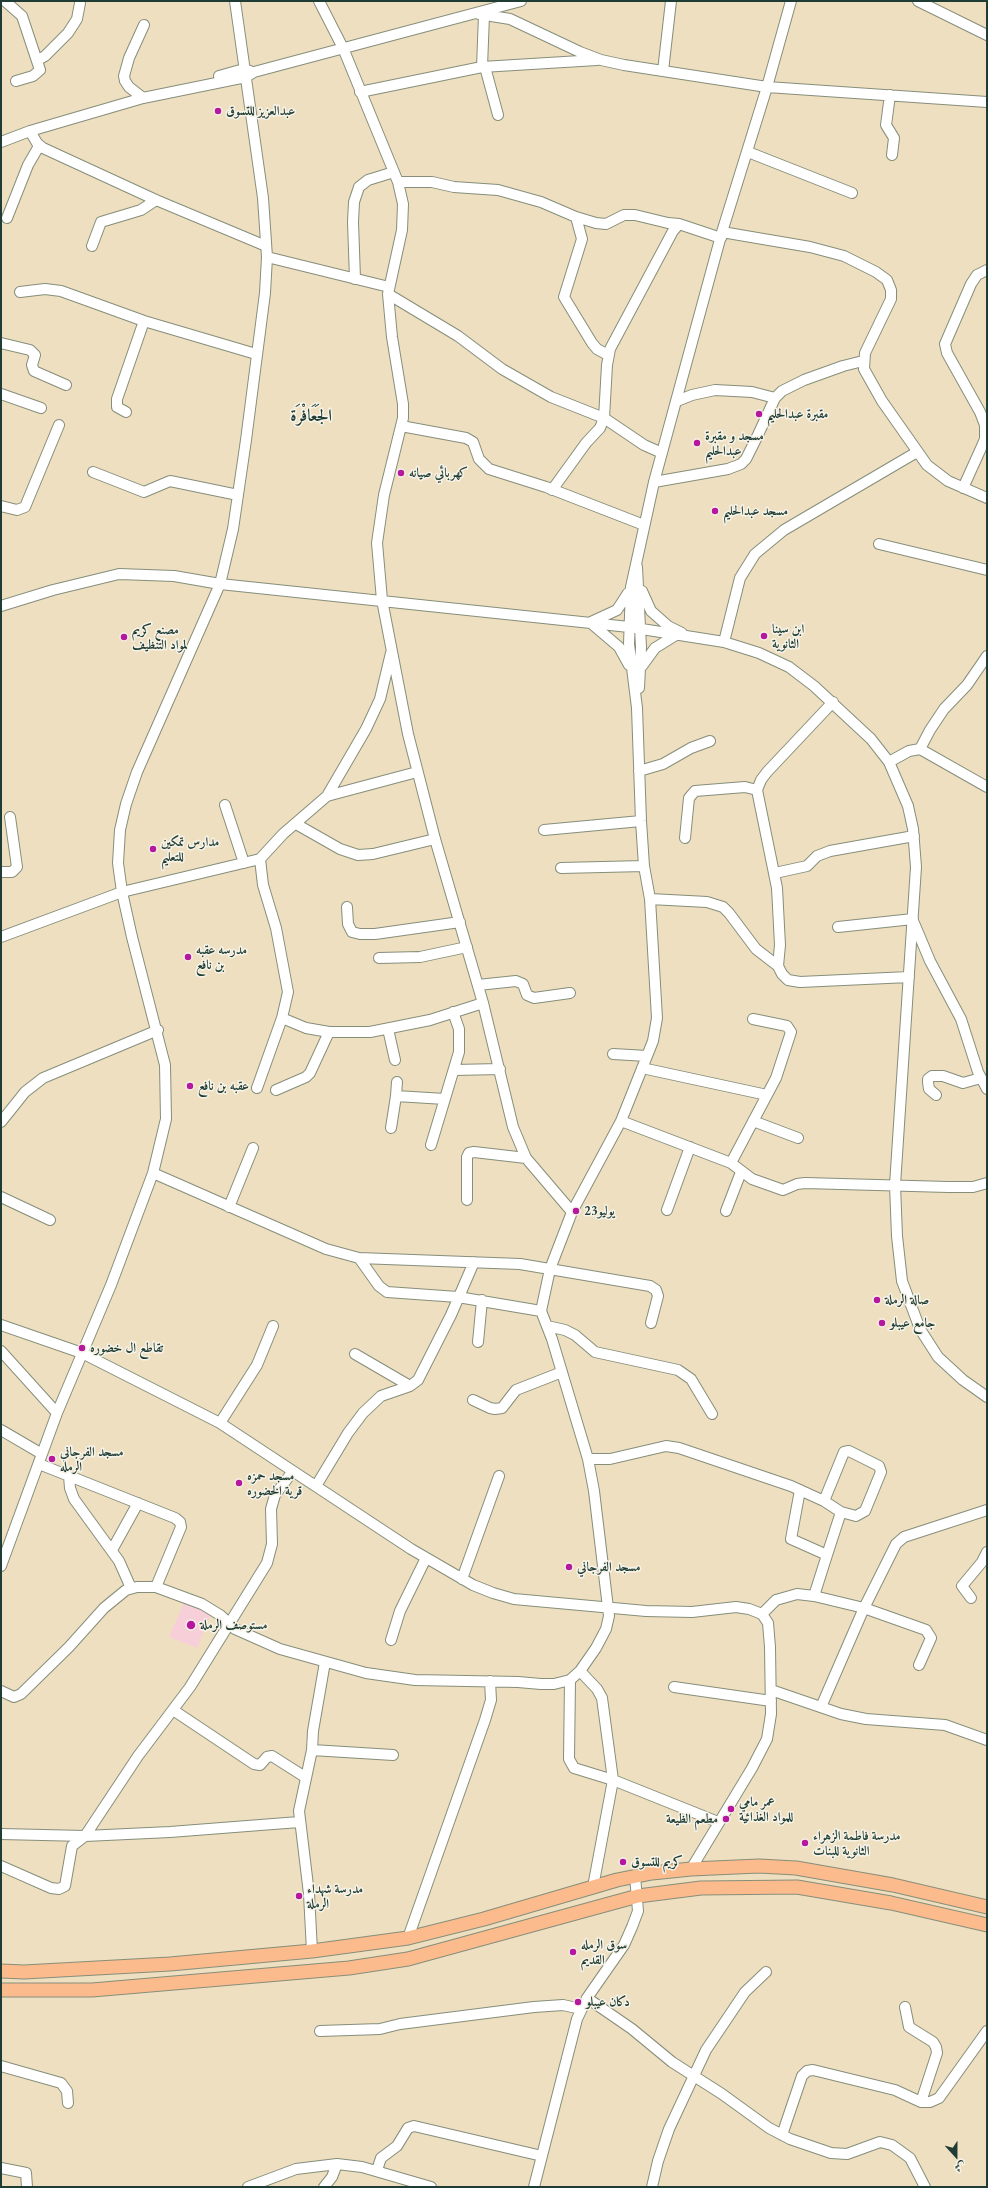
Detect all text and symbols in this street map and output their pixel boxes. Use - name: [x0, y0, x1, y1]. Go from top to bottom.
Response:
- place label: عبدالعزيز للتسوق: [226, 103, 295, 119]
- marker: عبدالعزيز للتسوق: [213, 106, 223, 116]
- district label: الجَعَافْرَة: [290, 406, 332, 426]
- place label: مقبرة عبدالحليم: [767, 406, 828, 422]
- marker: مقبرة عبدالحليم: [754, 409, 764, 419]
- place label: مسجد و مقبرة عبدالحليم: [705, 428, 764, 459]
- marker: مسجد و مقبرة عبدالحليم: [692, 438, 702, 448]
- place label: كهربائي صيانه: [409, 465, 468, 481]
- marker: كهربائي صيانه: [396, 468, 406, 478]
- place label: مسجد عبدالحليم: [723, 503, 788, 519]
- marker: مسجد عبدالحليم: [710, 506, 720, 516]
- place label: ابن سينا الثانوية: [772, 621, 804, 652]
- place label: مصنع كريم لمواد التنظيف: [132, 622, 188, 653]
- marker: ابن سينا الثانوية: [759, 631, 769, 641]
- marker: مصنع كريم لمواد التنظيف: [119, 632, 129, 642]
- place label: مدارس تمكين للتعليم: [161, 834, 219, 865]
- marker: مدارس تمكين للتعليم: [148, 844, 158, 854]
- place label: مدرسه عقبه بن نافع: [196, 942, 247, 973]
- marker: مدرسه عقبه بن نافع: [183, 952, 193, 962]
- place label: عقبه بن نافع: [198, 1078, 249, 1094]
- marker: عقبه بن نافع: [185, 1081, 195, 1091]
- place label: 23يوليو: [584, 1203, 615, 1219]
- marker: 23يوليو: [571, 1206, 581, 1216]
- place label: صالة الرملة: [885, 1292, 929, 1308]
- marker: صالة الرملة: [872, 1295, 882, 1305]
- place label: جامع عيبلو: [890, 1315, 935, 1331]
- marker: جامع عيبلو: [877, 1318, 887, 1328]
- place label: تقاطع ال خضوره: [90, 1340, 163, 1356]
- marker: تقاطع ال خضوره: [77, 1343, 87, 1353]
- place label: مسجد الفرجاني الرمله: [60, 1444, 123, 1475]
- marker: مسجد الفرجاني الرمله: [47, 1454, 57, 1464]
- place label: مسجد حمزه قرية الخضوره: [247, 1468, 302, 1499]
- marker: مسجد حمزه قرية الخضوره: [234, 1478, 244, 1488]
- place label: مسجد الفرجاني: [577, 1559, 640, 1575]
- marker: مسجد الفرجاني: [564, 1562, 574, 1572]
- place label: مستوصف الرملة: [200, 1617, 267, 1633]
- marker: مستوصف الرملة: [185, 1619, 197, 1631]
- place label: عمر مامي للمواد الغذائية: [739, 1794, 793, 1825]
- marker: عمر مامي للمواد الغذائية: [726, 1804, 736, 1814]
- place label: مطعم الظيعة: [666, 1811, 718, 1827]
- marker: مطعم الظيعة: [721, 1814, 731, 1824]
- place label: مدرسة فاطمة الزهراء الثانوية للبنات: [813, 1828, 901, 1859]
- marker: مدرسة فاطمة الزهراء الثانوية للبنات: [800, 1838, 810, 1848]
- place label: كريم للتسوق: [631, 1854, 683, 1870]
- marker: كريم للتسوق: [618, 1857, 628, 1867]
- place label: مدرسة شهداء الرملة: [307, 1881, 363, 1912]
- marker: مدرسة شهداء الرملة: [294, 1891, 304, 1901]
- place label: سوق الرمله القديم: [581, 1937, 627, 1968]
- marker: سوق الرمله القديم: [568, 1947, 578, 1957]
- place label: دكان عيبلو: [586, 1994, 630, 2010]
- marker: دكان عيبلو: [573, 1997, 583, 2007]
- north arrow: [936, 2136, 976, 2176]
- text: ش: [953, 2159, 968, 2176]

